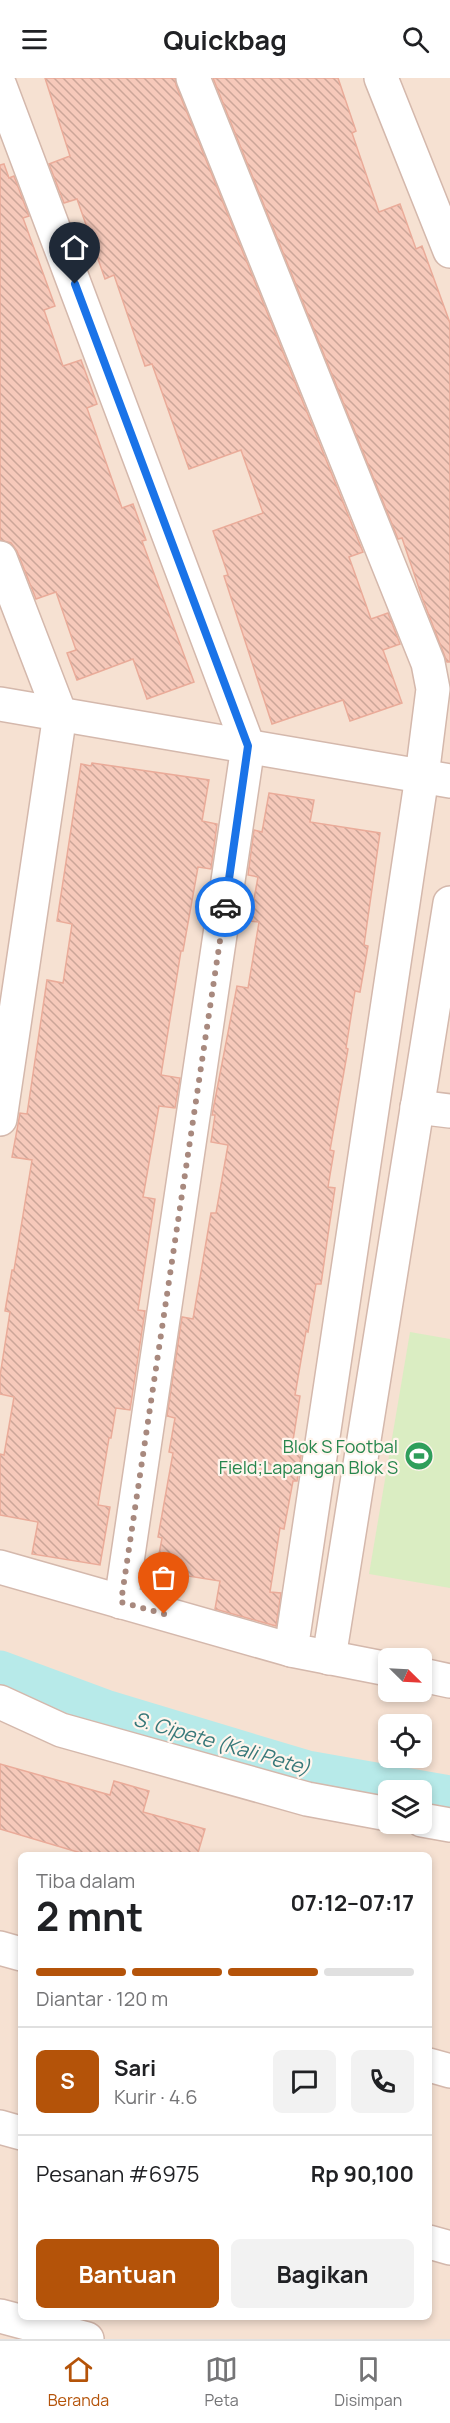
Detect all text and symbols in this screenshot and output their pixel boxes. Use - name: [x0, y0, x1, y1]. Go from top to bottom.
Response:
- text: Quickbag: [163, 21, 287, 58]
- icon: menu: [18, 23, 51, 56]
- icon: search: [399, 23, 432, 56]
- pin: [49, 222, 100, 284]
- icon: home: [58, 231, 91, 264]
- courier: [195, 877, 255, 937]
- icon: car: [209, 891, 242, 924]
- place label: Blok S Footbal Field;Lapangan Blok S: [219, 1434, 398, 1479]
- sports icon: Blok S Footbal Field;Lapangan Blok S: [403, 1440, 435, 1472]
- pin: [138, 1552, 189, 1614]
- icon: bag: [147, 1561, 180, 1594]
- north arrow: [378, 1648, 432, 1702]
- map controls: [378, 1648, 432, 1834]
- water label: S. Cipete (Kali Pete): [131, 1705, 313, 1781]
- button: locate: [378, 1714, 432, 1768]
- button: layers: [378, 1780, 432, 1834]
- text: Tiba dalam: [36, 1867, 135, 1894]
- text: 07:12–07:17: [291, 1888, 414, 1918]
- text: 2 mnt: [36, 1889, 143, 1943]
- text: Diantar · 120 m: [36, 1985, 168, 2012]
- button: chat: [273, 2050, 336, 2113]
- button: phone: [351, 2050, 414, 2113]
- text: Sari: [114, 2053, 156, 2083]
- text: S: [60, 2066, 75, 2096]
- text: Kurir · 4.6: [114, 2083, 198, 2110]
- text: Pesanan #6975: [36, 2159, 199, 2189]
- text: Rp 90,100: [311, 2159, 414, 2189]
- button: Bantuan: [36, 2239, 219, 2308]
- button: Bagikan: [231, 2239, 414, 2308]
- tab: Beranda: [48, 2353, 109, 2411]
- tab: Peta: [204, 2353, 239, 2411]
- tab: Disimpan: [334, 2353, 402, 2411]

